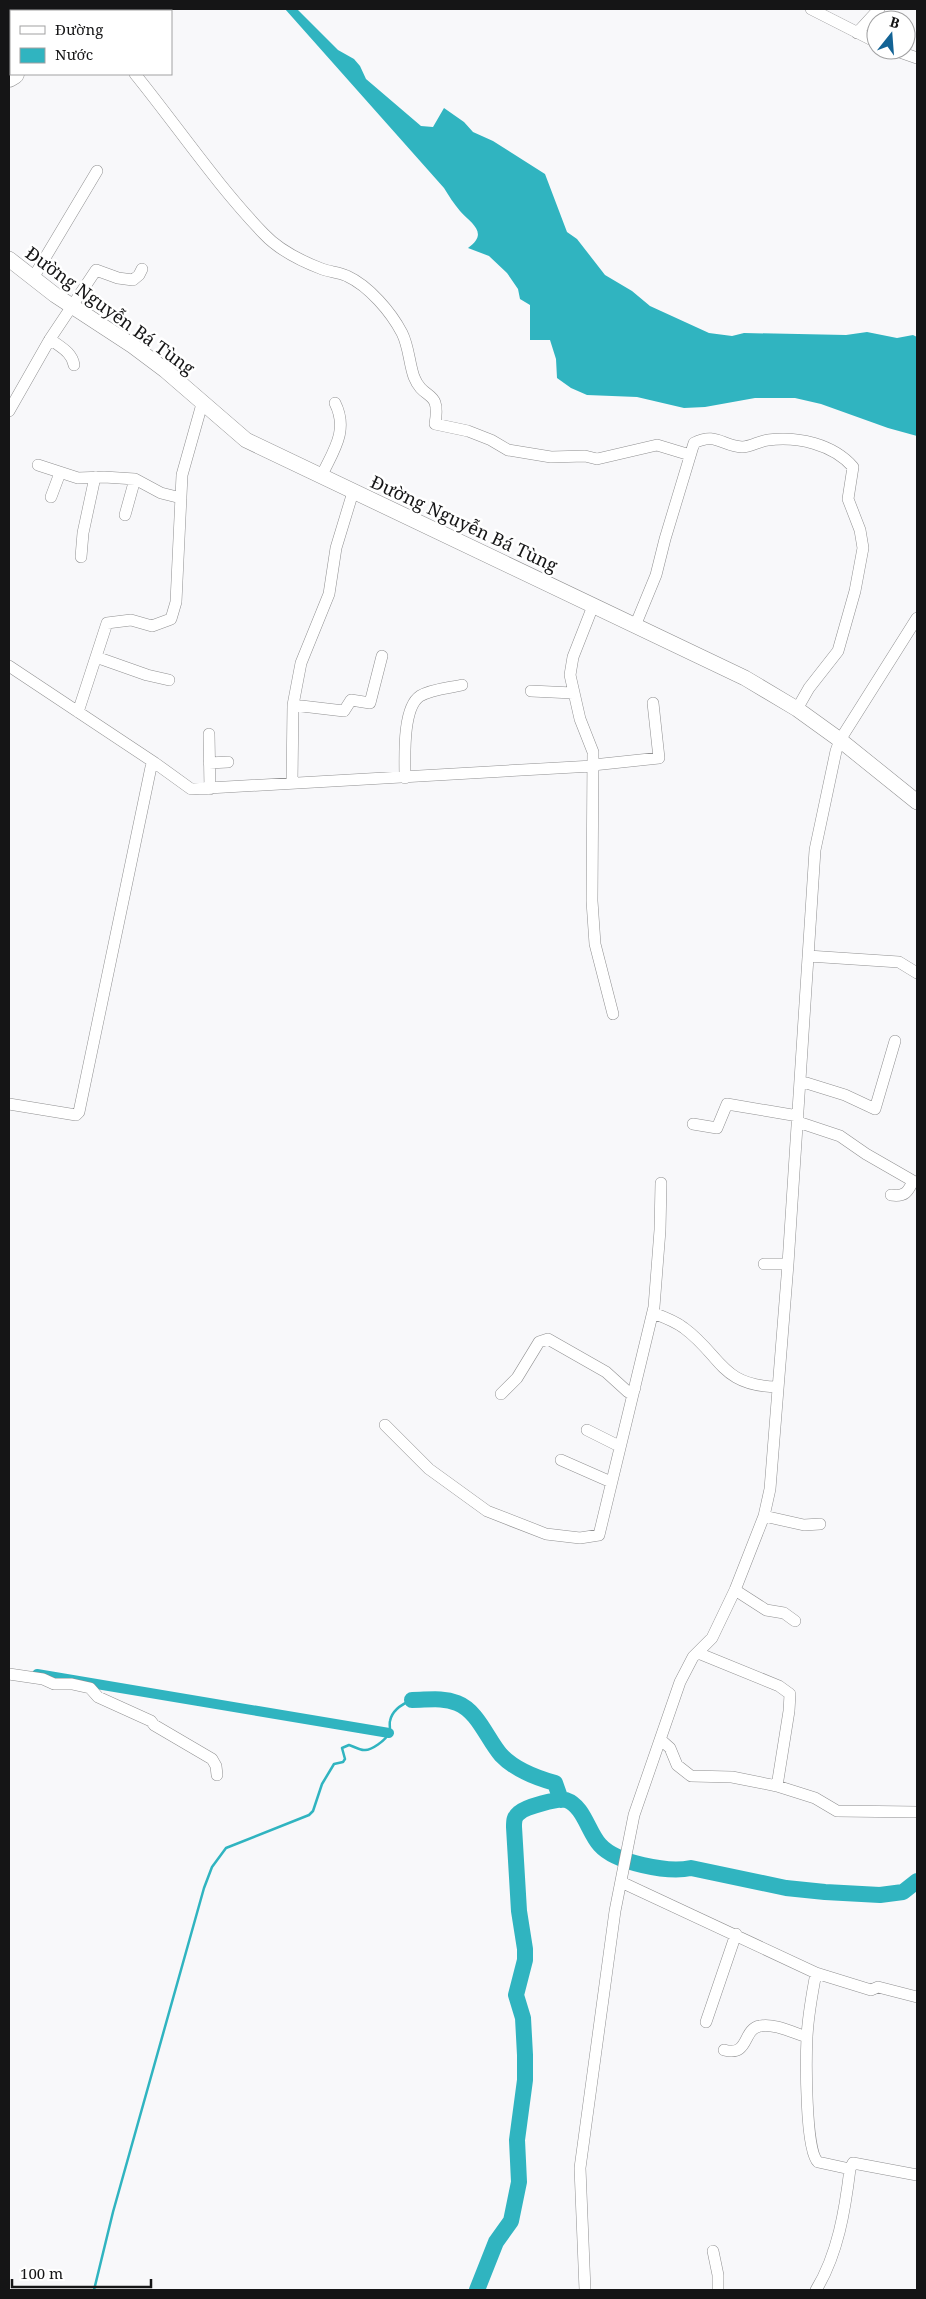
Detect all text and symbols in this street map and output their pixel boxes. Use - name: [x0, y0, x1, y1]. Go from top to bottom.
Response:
- legend: [10, 10, 172, 75]
- north arrow: [866, 10, 916, 60]
- text: B: [888, 12, 902, 33]
- text: Đường: [55, 19, 103, 39]
- text: Nước: [55, 44, 93, 64]
- street label: Đường Nguyễn Bá Tùng: [21, 241, 200, 380]
- street label: Đường Nguyễn Bá Tùng: [367, 469, 562, 577]
- scale bar: [12, 2256, 151, 2288]
- text: 100 m: [20, 2263, 63, 2283]

